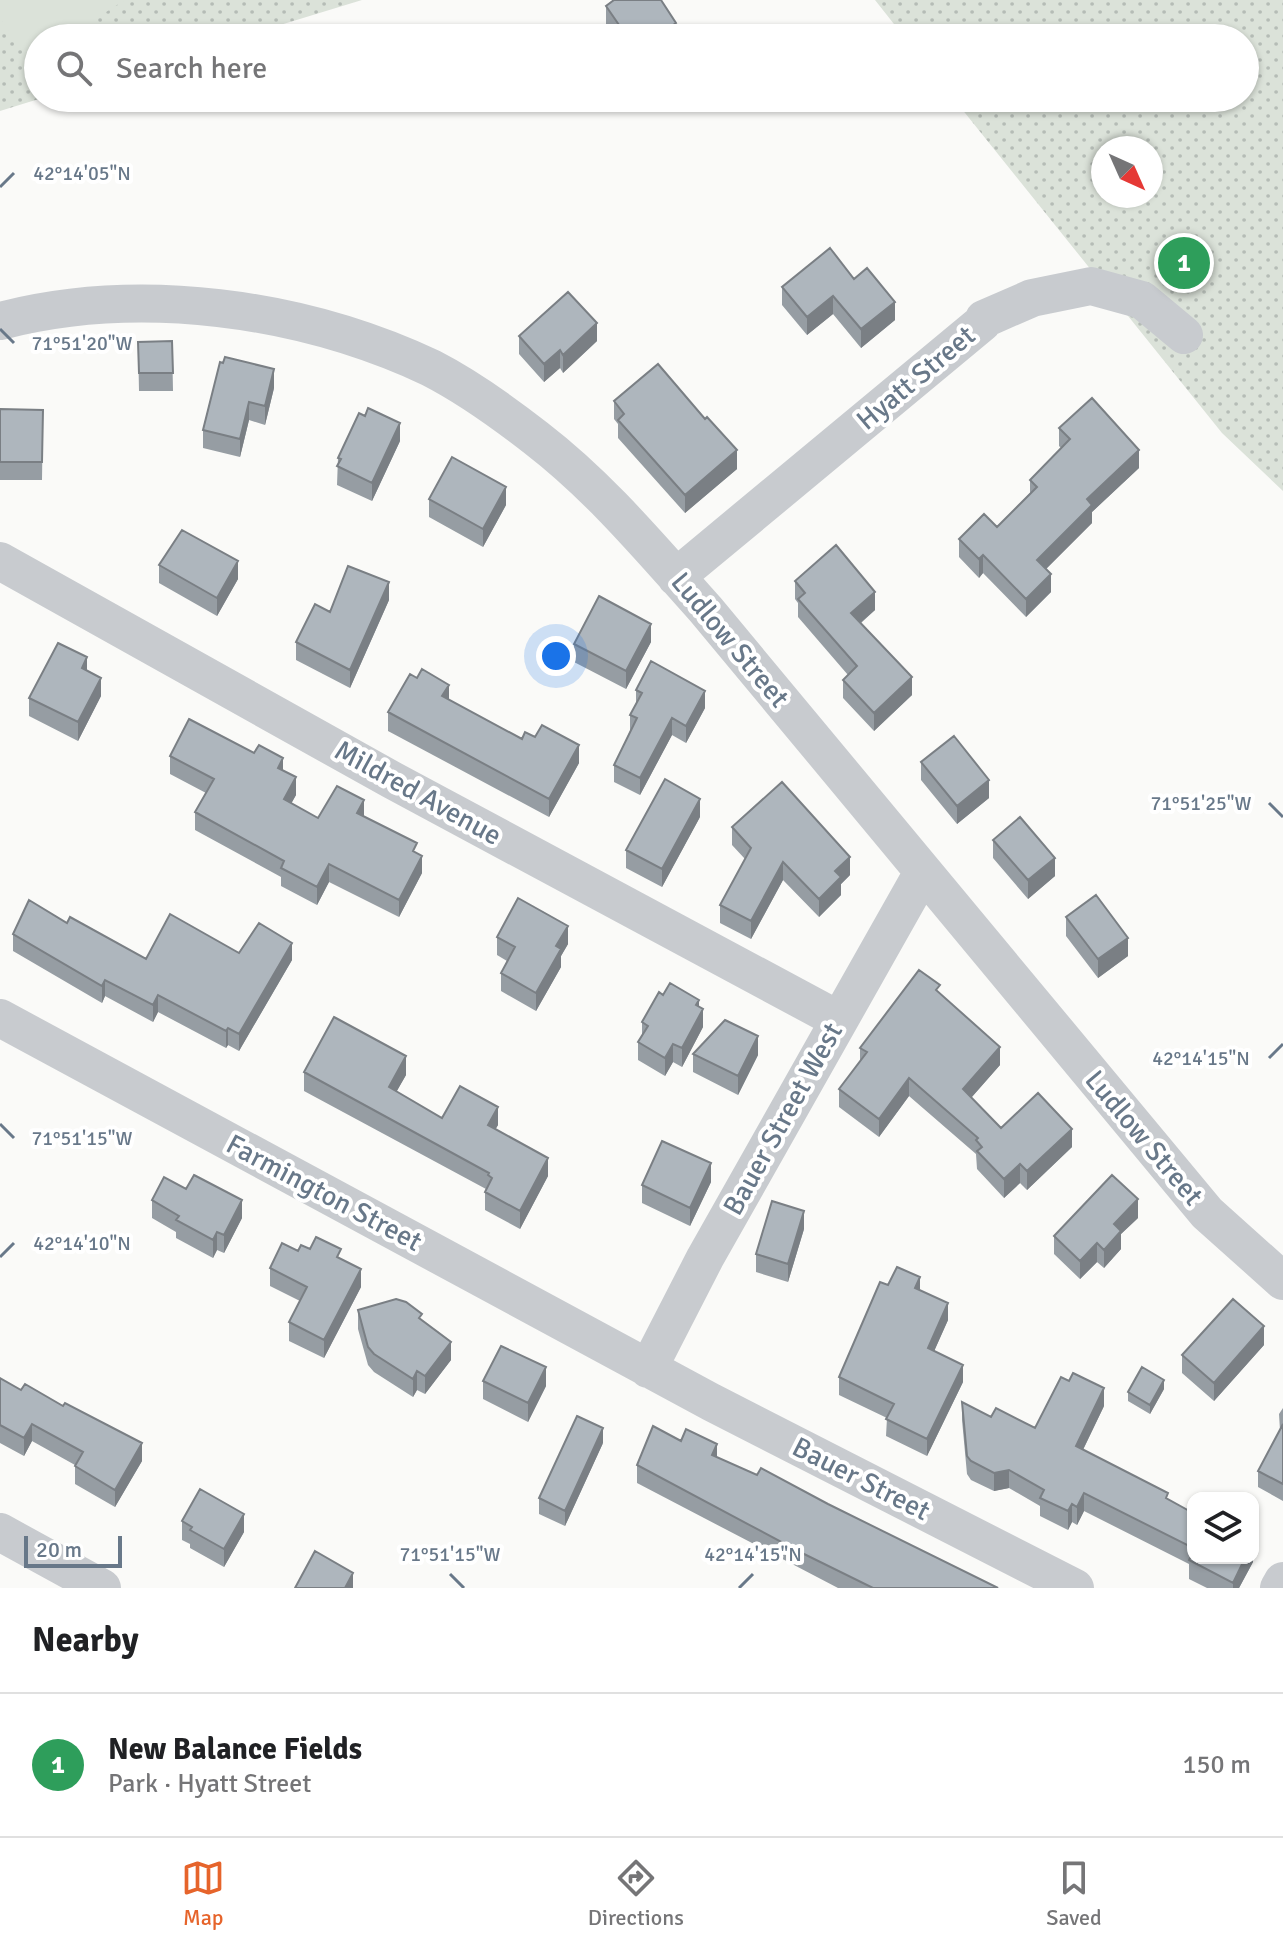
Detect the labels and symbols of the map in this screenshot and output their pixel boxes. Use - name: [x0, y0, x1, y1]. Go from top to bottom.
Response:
- north arrow: [1091, 136, 1163, 208]
- text: 42°14'05"N: [33, 161, 131, 186]
- pin: 1: [1158, 233, 1210, 293]
- street label: Hyatt Street: [850, 318, 982, 437]
- text: 71°51'20"W: [31, 331, 133, 356]
- street label: Ludlow Street: [664, 566, 796, 715]
- your location: [536, 636, 576, 676]
- street label: Mildred Avenue: [329, 733, 507, 853]
- text: 71°51'25"W: [1150, 791, 1252, 816]
- street label: Bauer Street West: [716, 1017, 850, 1221]
- text: 42°14'15"N: [1152, 1046, 1250, 1071]
- street label: Ludlow Street: [1078, 1064, 1210, 1213]
- text: 71°51'15"W: [31, 1126, 133, 1151]
- street label: Farmington Street: [220, 1127, 428, 1259]
- text: 42°14'10"N: [33, 1231, 131, 1256]
- street label: Bauer Street: [787, 1430, 936, 1528]
- scale bar: [24, 1532, 122, 1568]
- text: 71°51'15"W: [399, 1542, 501, 1567]
- text: 42°14'15"N: [704, 1542, 802, 1567]

